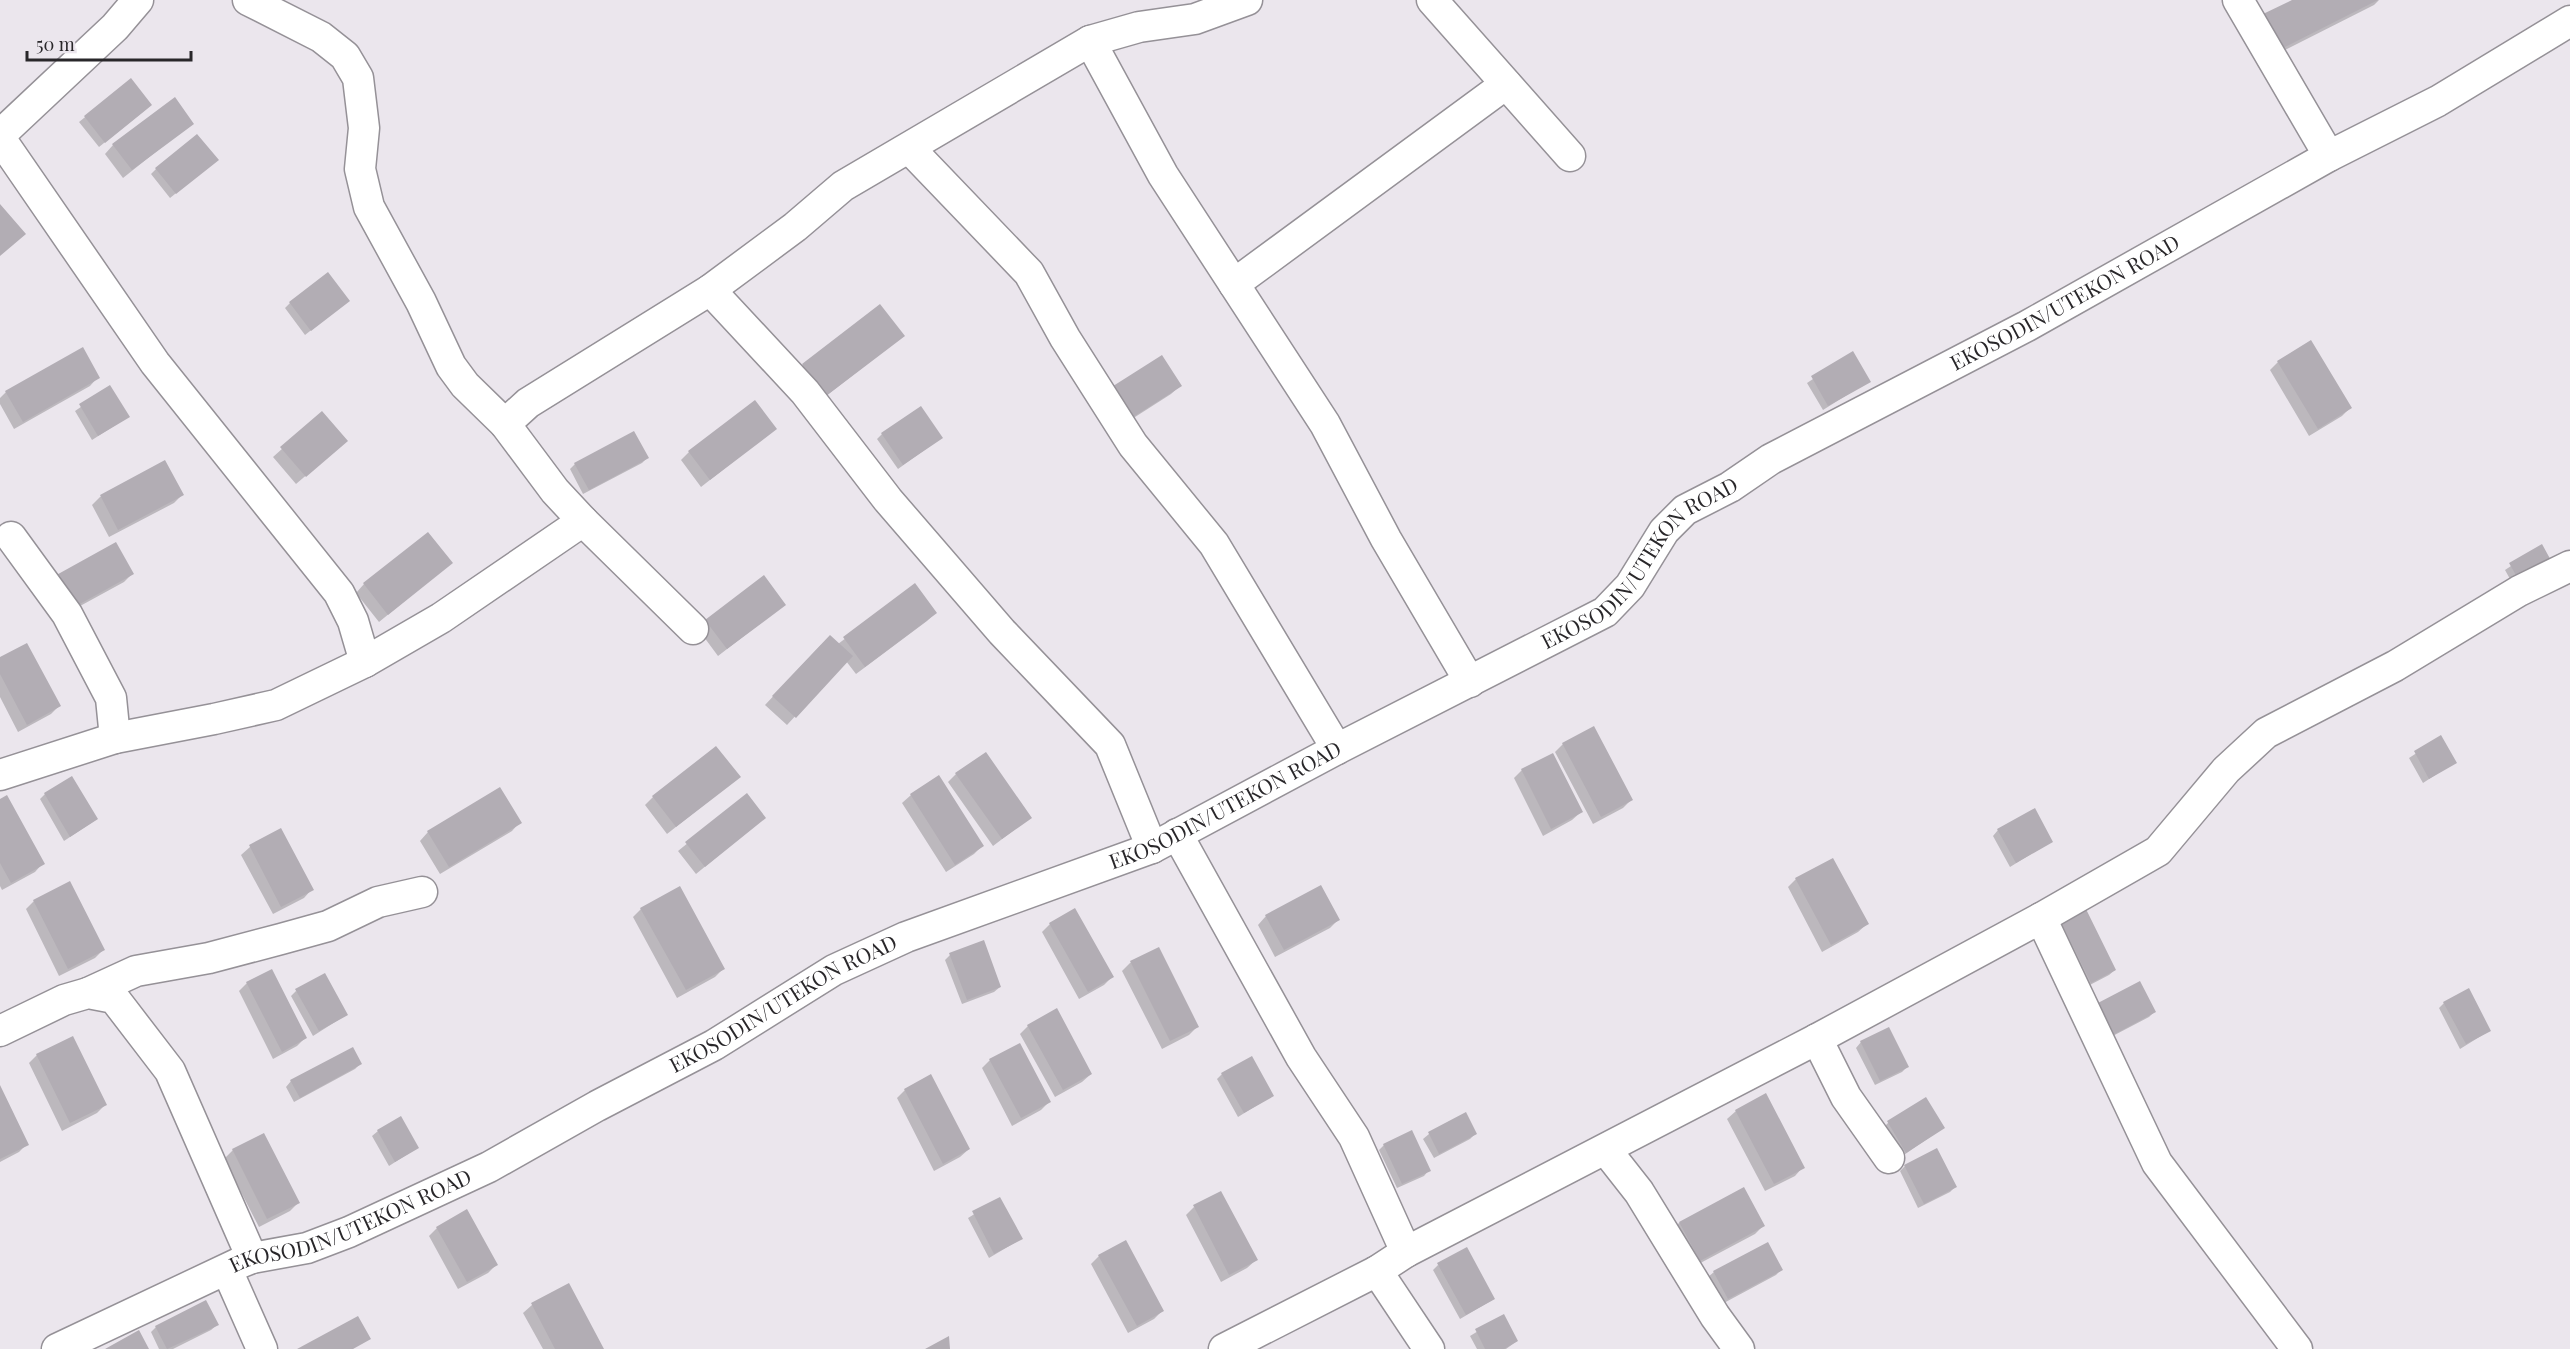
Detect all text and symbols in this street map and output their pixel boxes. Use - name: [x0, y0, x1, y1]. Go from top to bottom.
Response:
- scale bar: [27, 24, 190, 62]
- text: 50 m: [36, 32, 75, 56]
- street label: EKOSODIN/UTEKON ROAD: [1945, 227, 2184, 376]
- street label: EKOSODIN/UTEKON ROAD: [1536, 469, 1742, 654]
- street label: EKOSODIN/UTEKON ROAD: [1105, 733, 1346, 874]
- street label: EKOSODIN/UTEKON ROAD: [664, 927, 901, 1078]
- street label: EKOSODIN/UTEKON ROAD: [224, 1161, 475, 1278]

